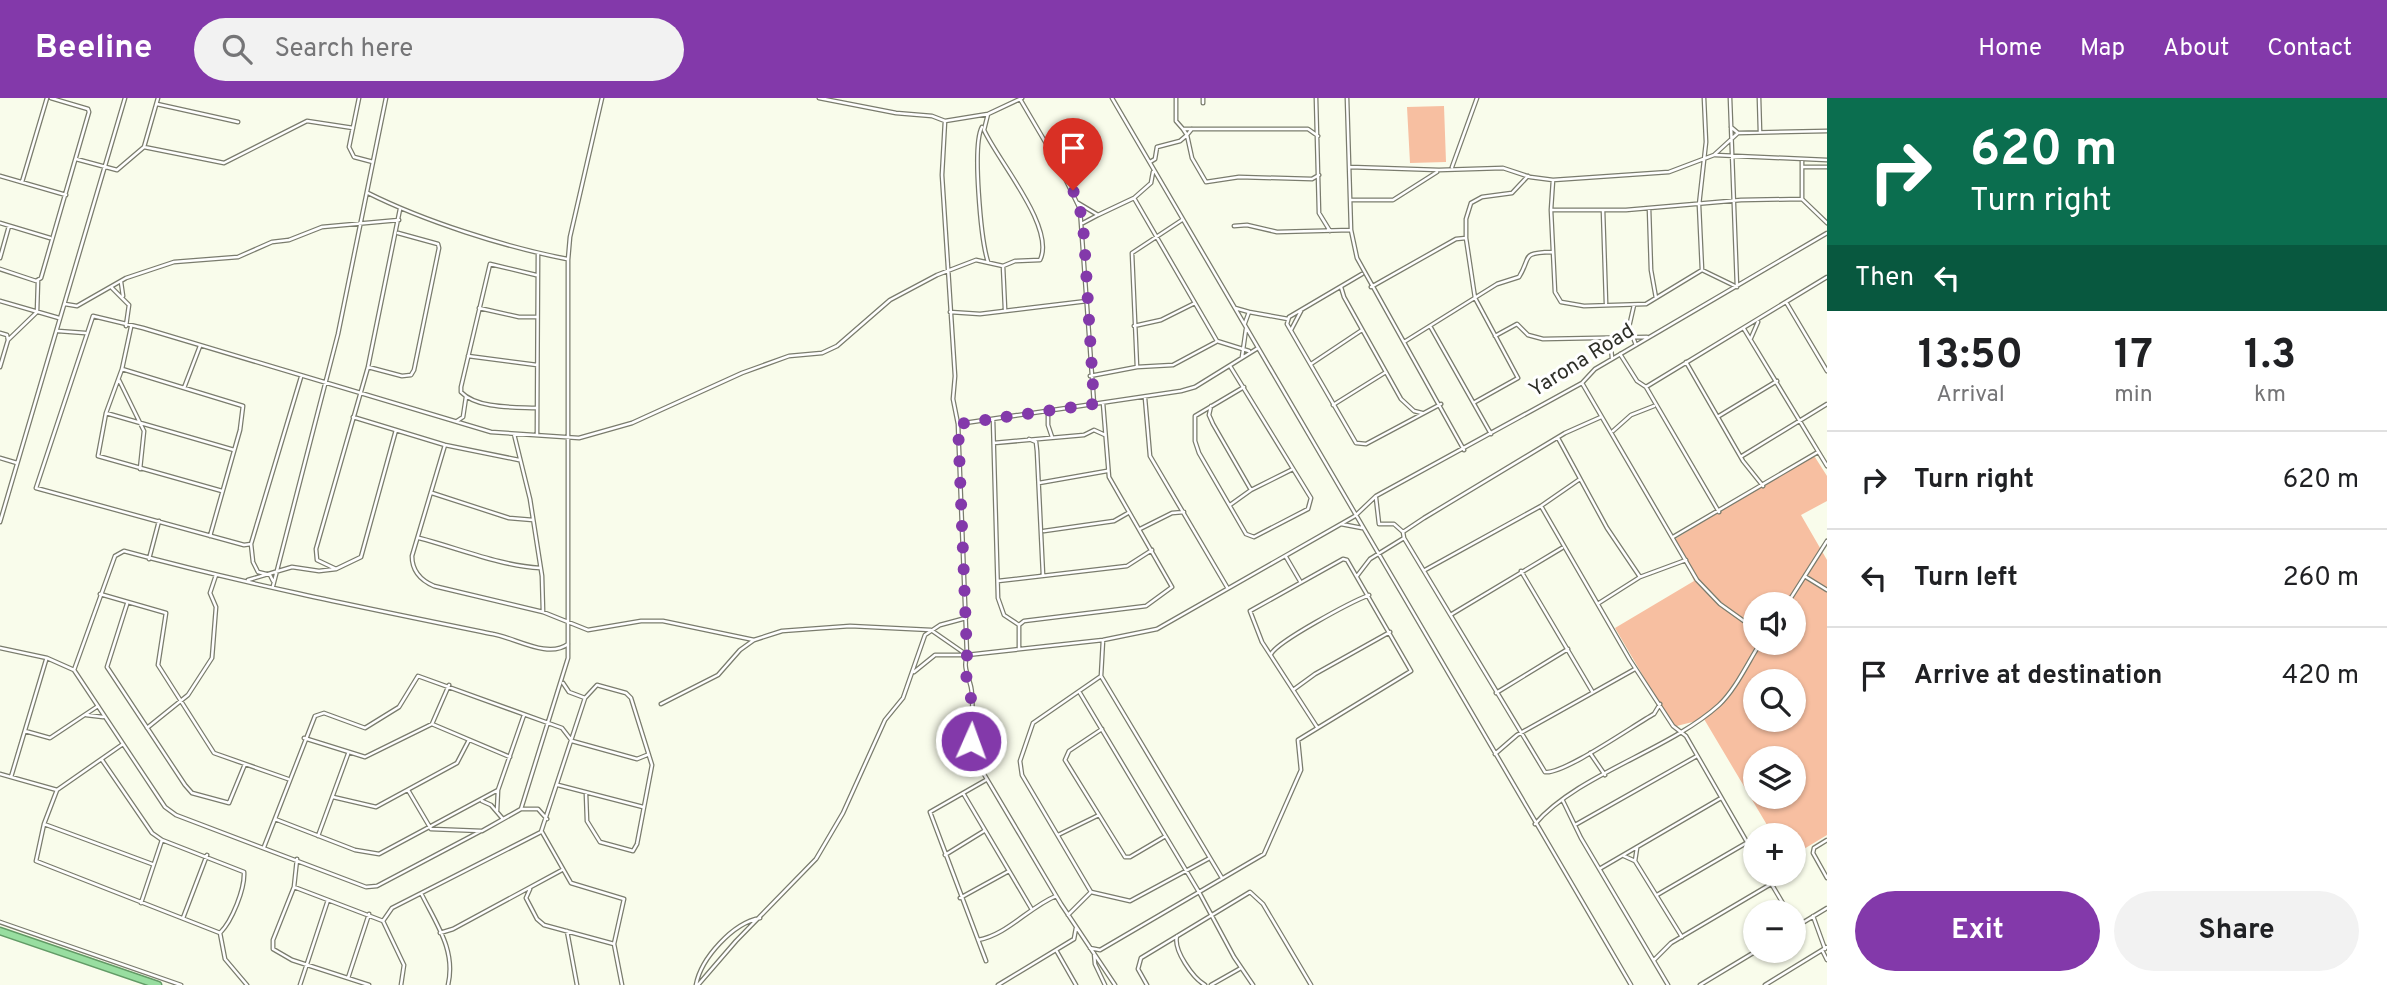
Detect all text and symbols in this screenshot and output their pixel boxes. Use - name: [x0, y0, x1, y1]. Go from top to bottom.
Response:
- search box: [194, 18, 684, 81]
- text: Beeline: [35, 28, 152, 70]
- icon: search: [218, 30, 256, 68]
- text: Search here: [274, 33, 413, 66]
- text: Home: [1978, 34, 2042, 64]
- text: Map: [2080, 34, 2125, 64]
- text: About: [2163, 34, 2229, 64]
- text: Contact: [2267, 34, 2352, 64]
- pin: [1043, 118, 1103, 190]
- text: 620 m: [1970, 121, 2117, 183]
- icon: right: [1855, 126, 1946, 217]
- icon: arrive: [1054, 129, 1092, 167]
- text: Turn right: [1970, 182, 2112, 222]
- icon: left: [1928, 259, 1966, 297]
- text: Then: [1855, 262, 1914, 295]
- street label: Yarona Road: [1524, 318, 1640, 404]
- text: 13:50: [1918, 330, 2023, 383]
- text: 17: [2114, 330, 2153, 383]
- text: 1.3: [2244, 330, 2296, 383]
- text: Arrival: [1936, 381, 2005, 410]
- text: min: [2114, 381, 2153, 410]
- text: km: [2254, 381, 2286, 410]
- icon: right: [1855, 461, 1893, 499]
- text: Turn right: [1914, 464, 2034, 497]
- text: 620 m: [2283, 464, 2359, 497]
- icon: left: [1855, 559, 1893, 597]
- text: Turn left: [1914, 562, 2018, 595]
- text: 260 m: [2283, 562, 2359, 595]
- map controls: [1743, 592, 1806, 963]
- button: sound: [1743, 592, 1806, 655]
- icon: arrive: [1855, 657, 1893, 695]
- text: Arrive at destination: [1914, 660, 2162, 693]
- text: 420 m: [2282, 660, 2359, 693]
- button: search: [1743, 669, 1806, 732]
- position arrow: [934, 704, 1008, 778]
- button: layers: [1743, 746, 1806, 809]
- button: +: [1743, 823, 1806, 886]
- button: Exit: [1855, 891, 2100, 971]
- button: Share: [2114, 891, 2359, 971]
- button: −: [1743, 900, 1806, 963]

